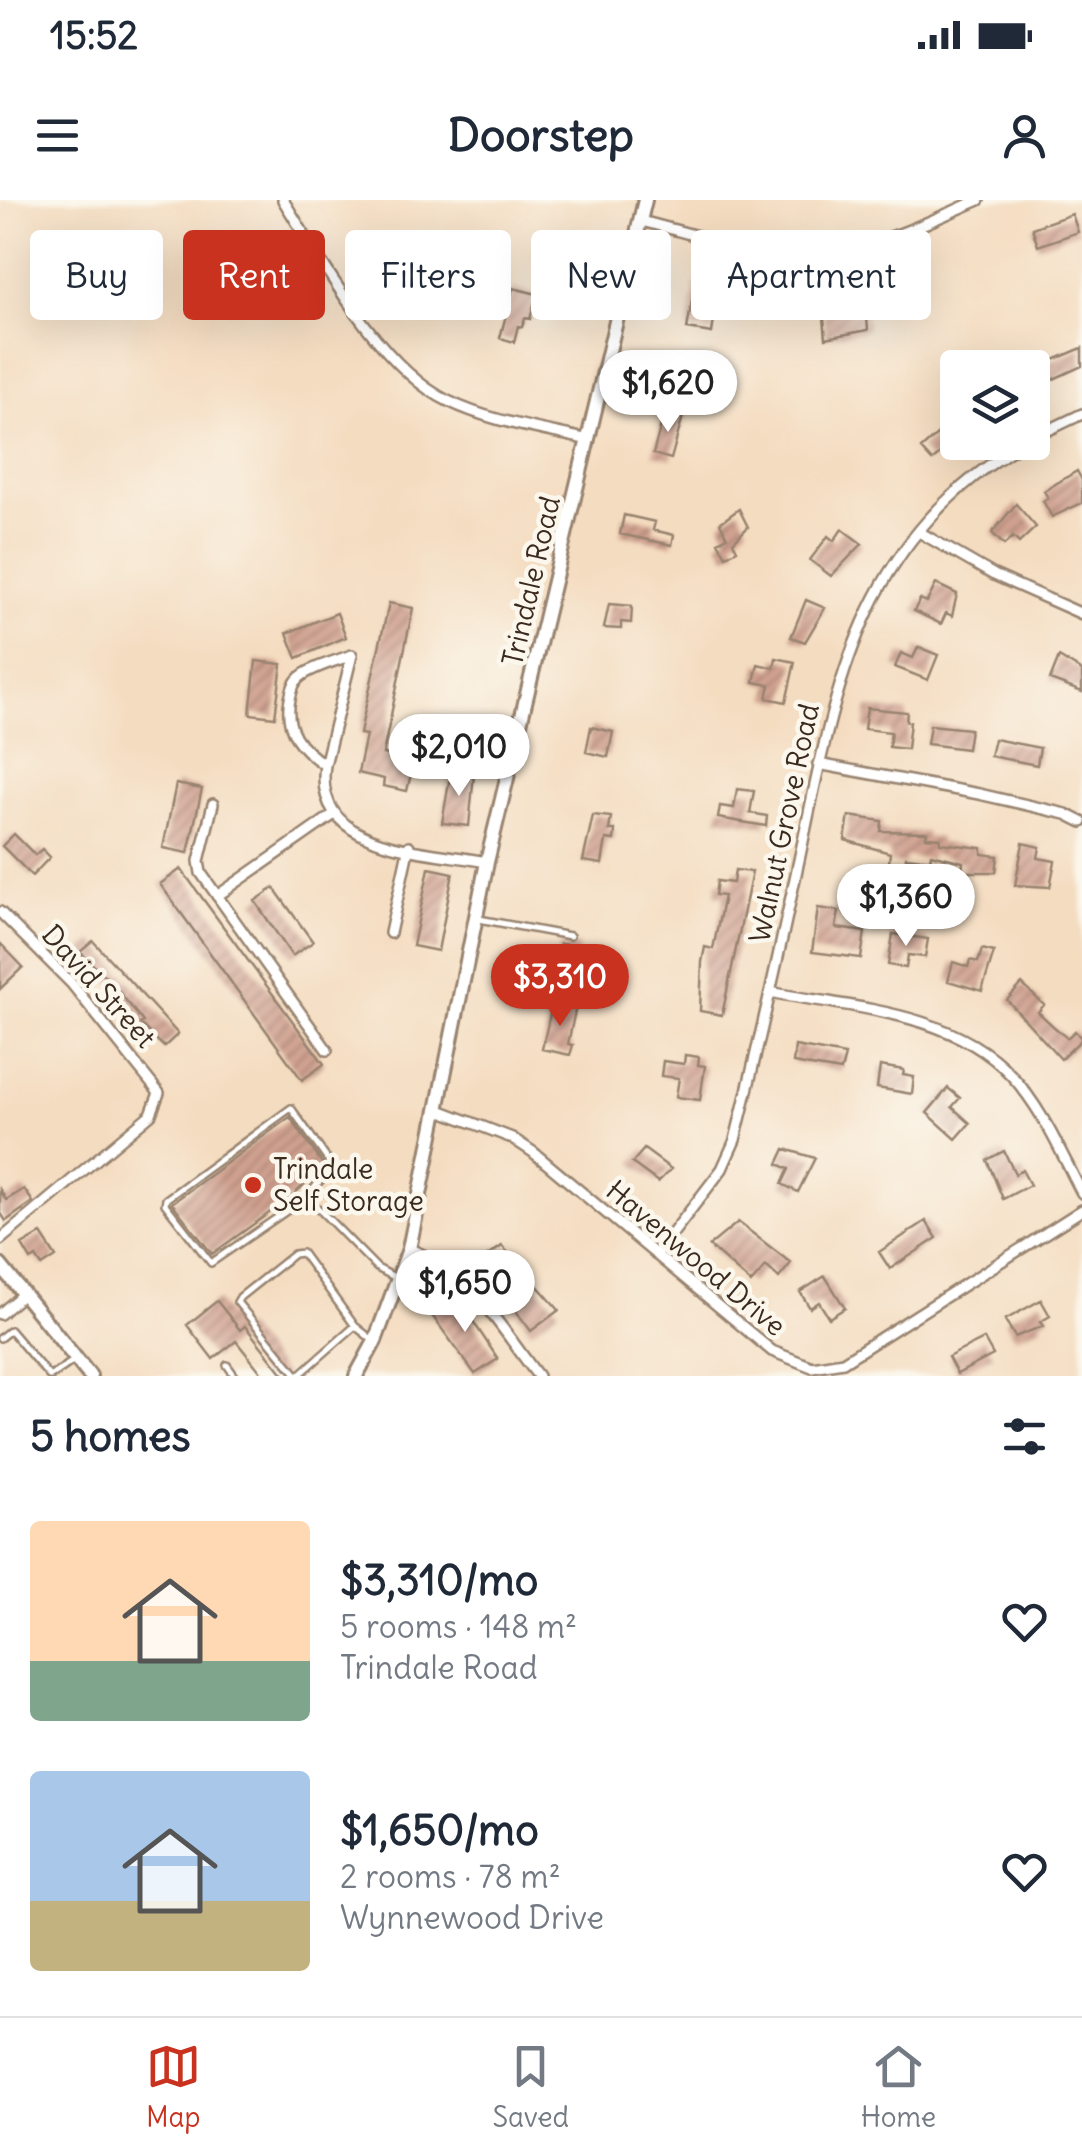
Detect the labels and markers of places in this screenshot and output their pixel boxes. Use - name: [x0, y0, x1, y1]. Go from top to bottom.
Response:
- pin: $1,620: [587, 350, 749, 435]
- pin: $2,010: [378, 714, 540, 799]
- pin: $1,360: [825, 864, 987, 949]
- pin: $3,310: [479, 944, 641, 1029]
- place label: Trindale Self Storage: [273, 1151, 424, 1219]
- marker: Trindale Self Storage: [242, 1174, 264, 1196]
- pin: $1,650: [384, 1250, 546, 1335]

